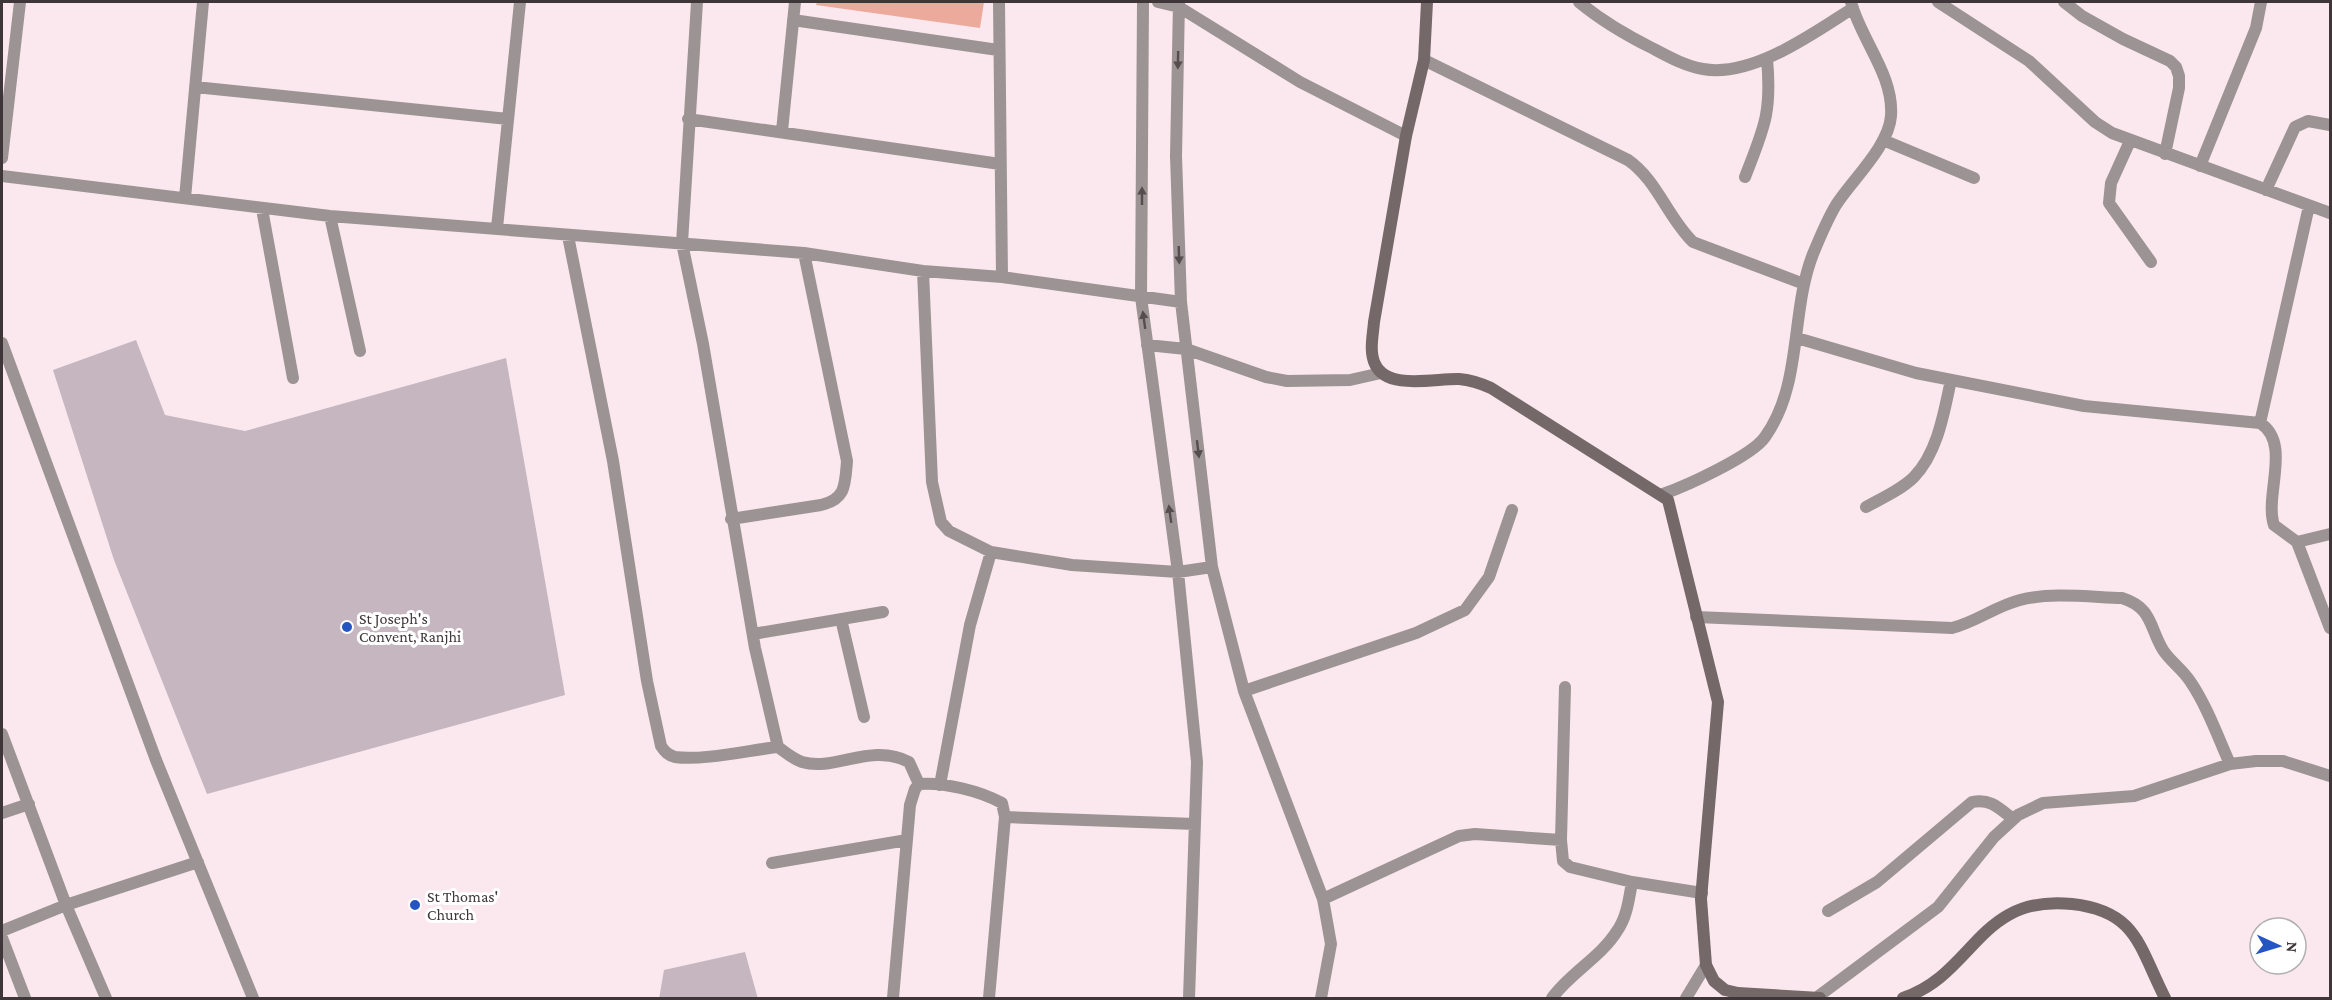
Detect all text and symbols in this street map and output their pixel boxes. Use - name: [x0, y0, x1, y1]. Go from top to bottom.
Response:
- one-way arrow: [1173, 50, 1183, 69]
- one-way arrow: [1137, 187, 1147, 206]
- one-way arrow: [1175, 245, 1184, 264]
- one-way arrow: [1139, 311, 1149, 330]
- one-way arrow: [1193, 439, 1203, 458]
- one-way arrow: [1166, 504, 1175, 523]
- place label: St Joseph's Convent, Ranjhi: [359, 610, 461, 646]
- marker: St Joseph's Convent, Ranjhi: [340, 620, 354, 634]
- place label: St Thomas' Church: [427, 888, 498, 923]
- marker: St Thomas' Church: [408, 898, 422, 912]
- north arrow: [2248, 916, 2308, 976]
- text: N: [2284, 941, 2301, 953]

